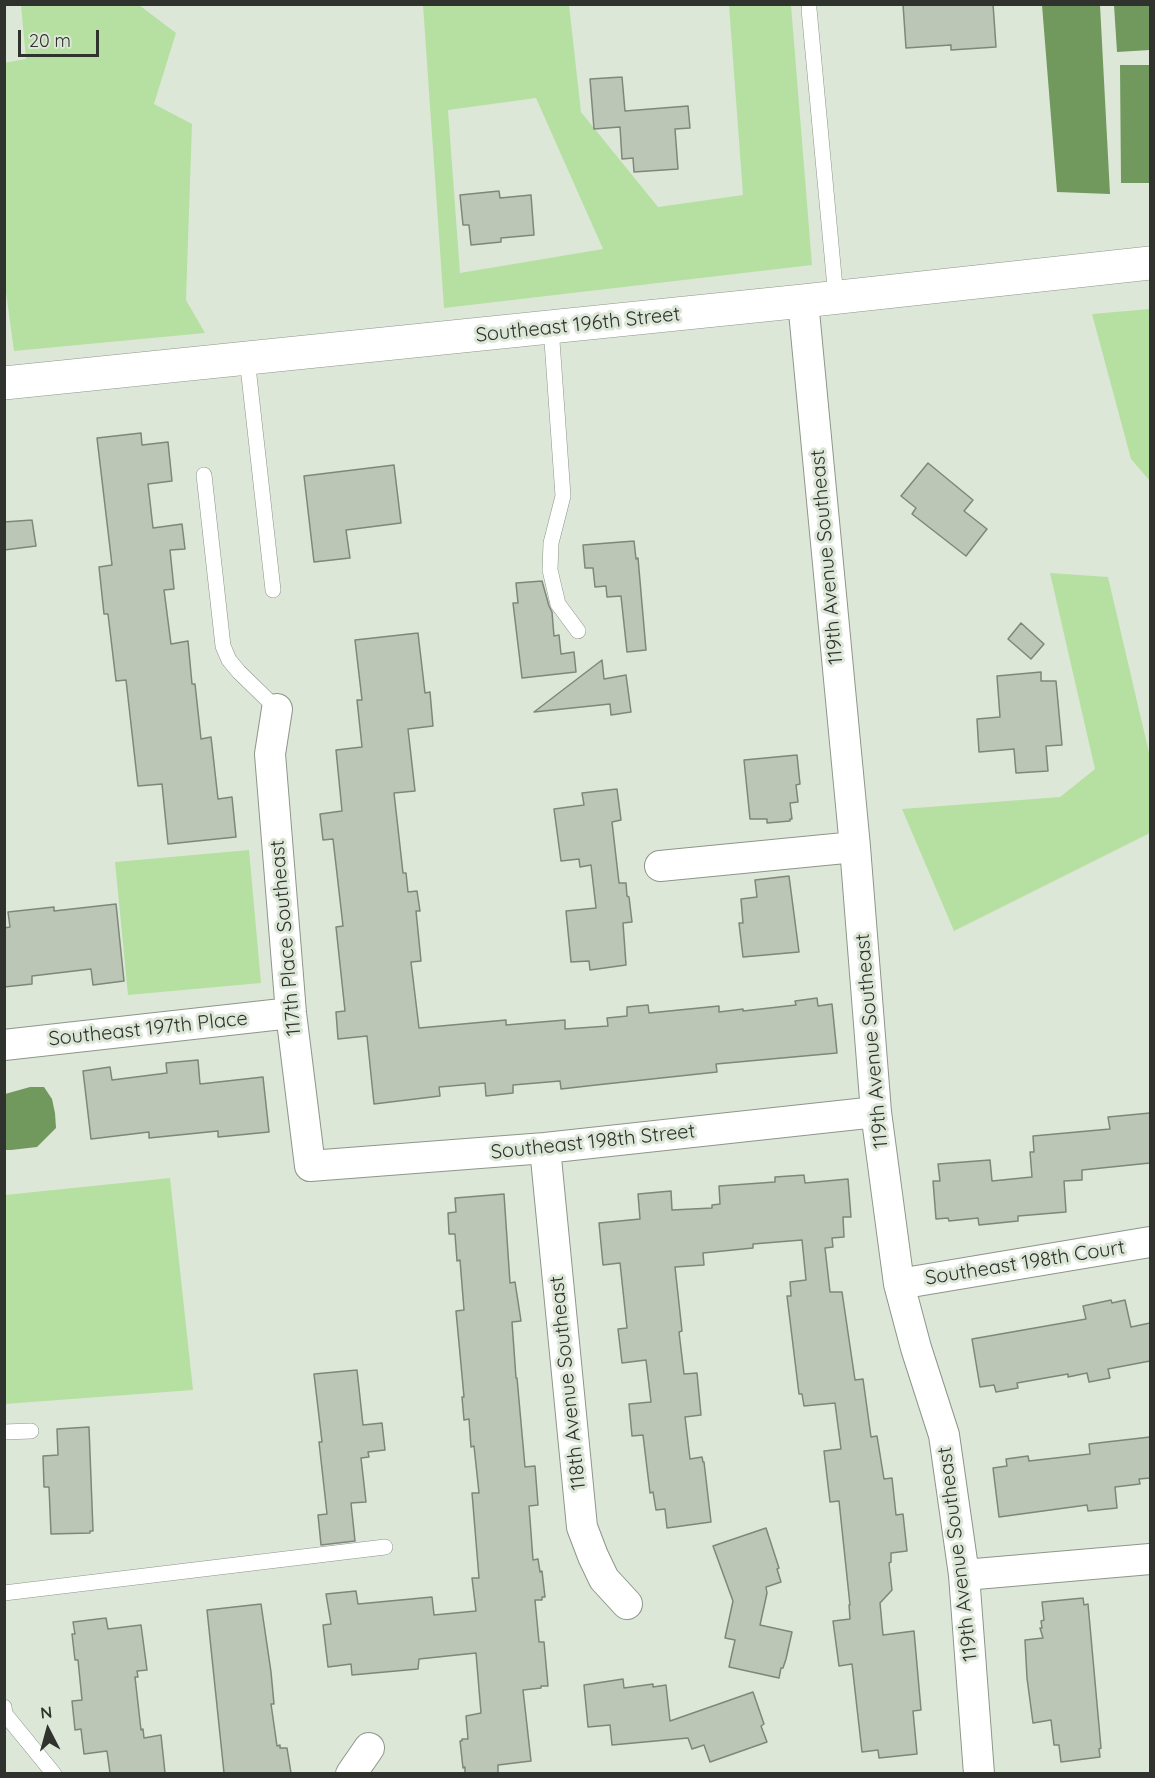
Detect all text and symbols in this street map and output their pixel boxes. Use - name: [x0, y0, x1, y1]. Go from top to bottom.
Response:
- scale bar: [21, 18, 102, 56]
- text: 20 m: [29, 29, 71, 52]
- street label: Southeast 196th Street: [475, 302, 681, 348]
- street label: 119th Avenue Southeast: [806, 448, 848, 666]
- street label: 117th Place Southeast: [265, 839, 307, 1037]
- street label: 119th Avenue Southeast: [851, 932, 893, 1150]
- street label: Southeast 197th Place: [47, 1007, 249, 1051]
- street label: Southeast 198th Street: [490, 1119, 696, 1165]
- street label: Southeast 198th Court: [923, 1235, 1127, 1291]
- street label: 118th Avenue Southeast: [545, 1275, 591, 1491]
- street label: 119th Avenue Southeast: [933, 1445, 983, 1663]
- north arrow: [18, 1700, 78, 1760]
- text: N: [39, 1702, 53, 1723]

